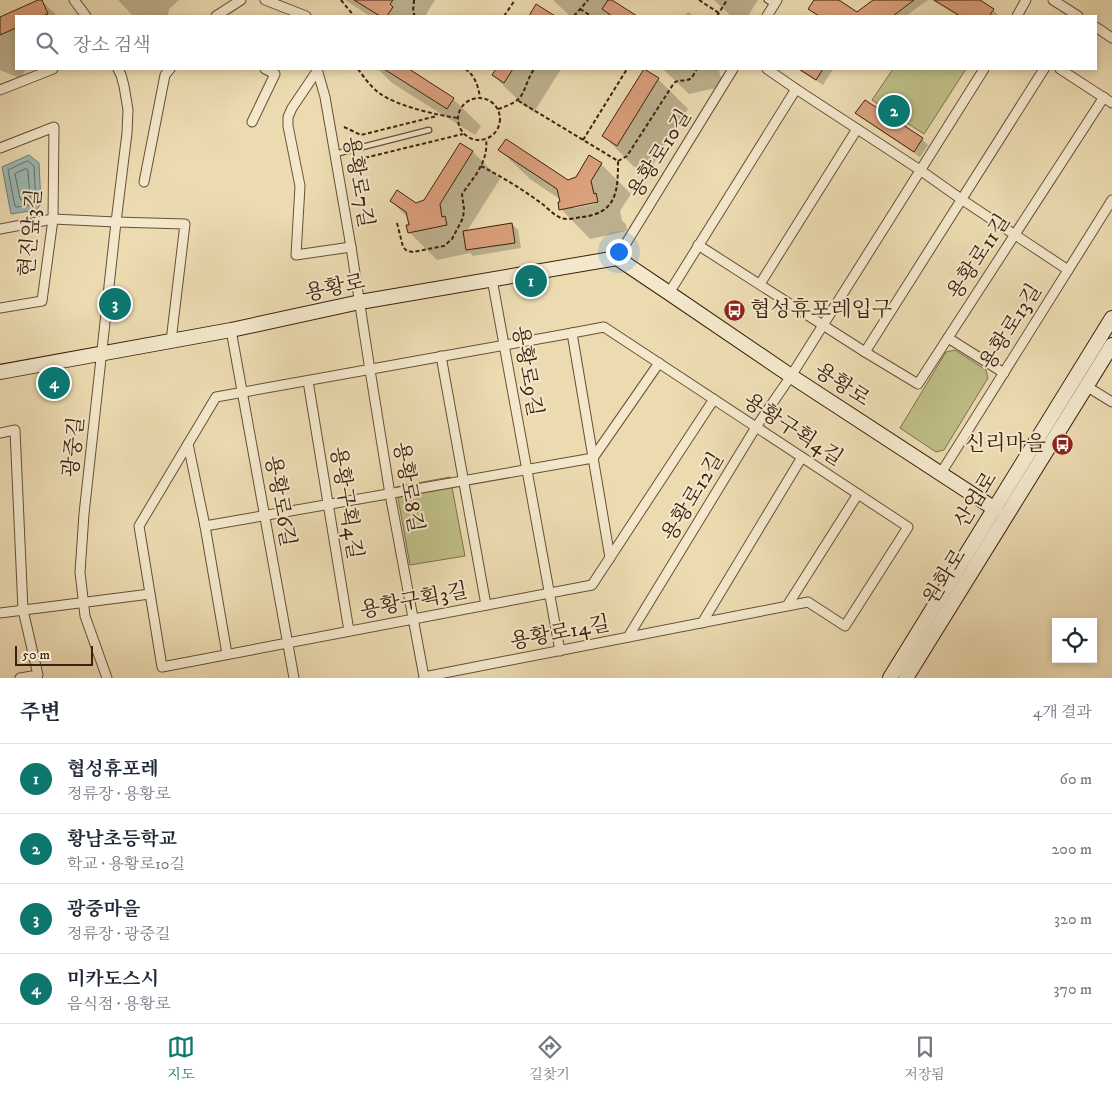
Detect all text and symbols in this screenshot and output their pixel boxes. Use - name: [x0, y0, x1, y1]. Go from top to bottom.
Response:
- search box: [15, 15, 1097, 70]
- icon: search: [33, 29, 61, 57]
- text: 장소 검색: [73, 34, 151, 57]
- pin: 2: [878, 92, 910, 130]
- street label: 용황로10길: [622, 105, 698, 203]
- street label: 용황로7길: [337, 134, 379, 230]
- street label: 현진앞3길: [14, 188, 48, 278]
- street label: 용황로11길: [942, 209, 1016, 305]
- your location: [606, 239, 632, 265]
- pin: 1: [515, 262, 547, 300]
- street label: 용황로: [303, 269, 367, 307]
- street label: 용황로13길: [974, 279, 1048, 375]
- pin: 3: [99, 285, 131, 323]
- place label: 협성휴포레입구: [750, 297, 892, 323]
- bus stop icon: 협성휴포레입구: [722, 298, 746, 322]
- street label: 용황로9길: [506, 324, 548, 418]
- street label: 용황로: [809, 358, 875, 412]
- pin: 4: [38, 364, 70, 402]
- street label: 용황구획4길: [738, 388, 848, 472]
- street label: 광중길: [58, 415, 90, 479]
- place label: 신리마을: [965, 431, 1046, 457]
- bus stop icon: 신리마을: [1050, 432, 1074, 456]
- street label: 용황로8길: [387, 440, 429, 534]
- street label: 용황구획4길: [324, 445, 368, 561]
- street label: 용황로12길: [656, 448, 730, 546]
- street label: 용황로6길: [259, 453, 301, 549]
- street label: 산업로: [949, 467, 1003, 533]
- street label: 원화로: [918, 544, 972, 610]
- street label: 용황구획3길: [358, 578, 470, 624]
- street label: 용황로14길: [508, 611, 612, 655]
- map controls: [1052, 618, 1097, 663]
- button: locate: [1052, 618, 1097, 663]
- scale bar: [15, 643, 92, 666]
- text: 50 m: [22, 646, 50, 664]
- text: 주변: [20, 700, 61, 726]
- text: 4개 결과: [1033, 702, 1092, 722]
- text: 협성휴포레: [67, 758, 159, 781]
- text: 1: [33, 769, 39, 789]
- text: 60 m: [1060, 769, 1092, 789]
- text: 정류장 · 용황로: [67, 784, 170, 804]
- text: 황남초등학교: [67, 828, 177, 851]
- text: 2: [32, 839, 40, 859]
- text: 200 m: [1051, 839, 1092, 859]
- text: 학교 · 용황로10길: [67, 854, 185, 874]
- text: 광중마을: [67, 898, 140, 921]
- text: 3: [33, 909, 39, 929]
- text: 320 m: [1054, 909, 1092, 929]
- text: 정류장 · 광중길: [67, 924, 170, 944]
- text: 미카도스시: [67, 968, 159, 991]
- text: 4: [31, 979, 41, 999]
- text: 370 m: [1054, 979, 1092, 999]
- text: 음식점 · 용황로: [67, 994, 170, 1014]
- tab: 지도: [167, 1033, 195, 1084]
- tab: 길찾기: [529, 1033, 570, 1084]
- tab: 저장됨: [904, 1033, 945, 1084]

